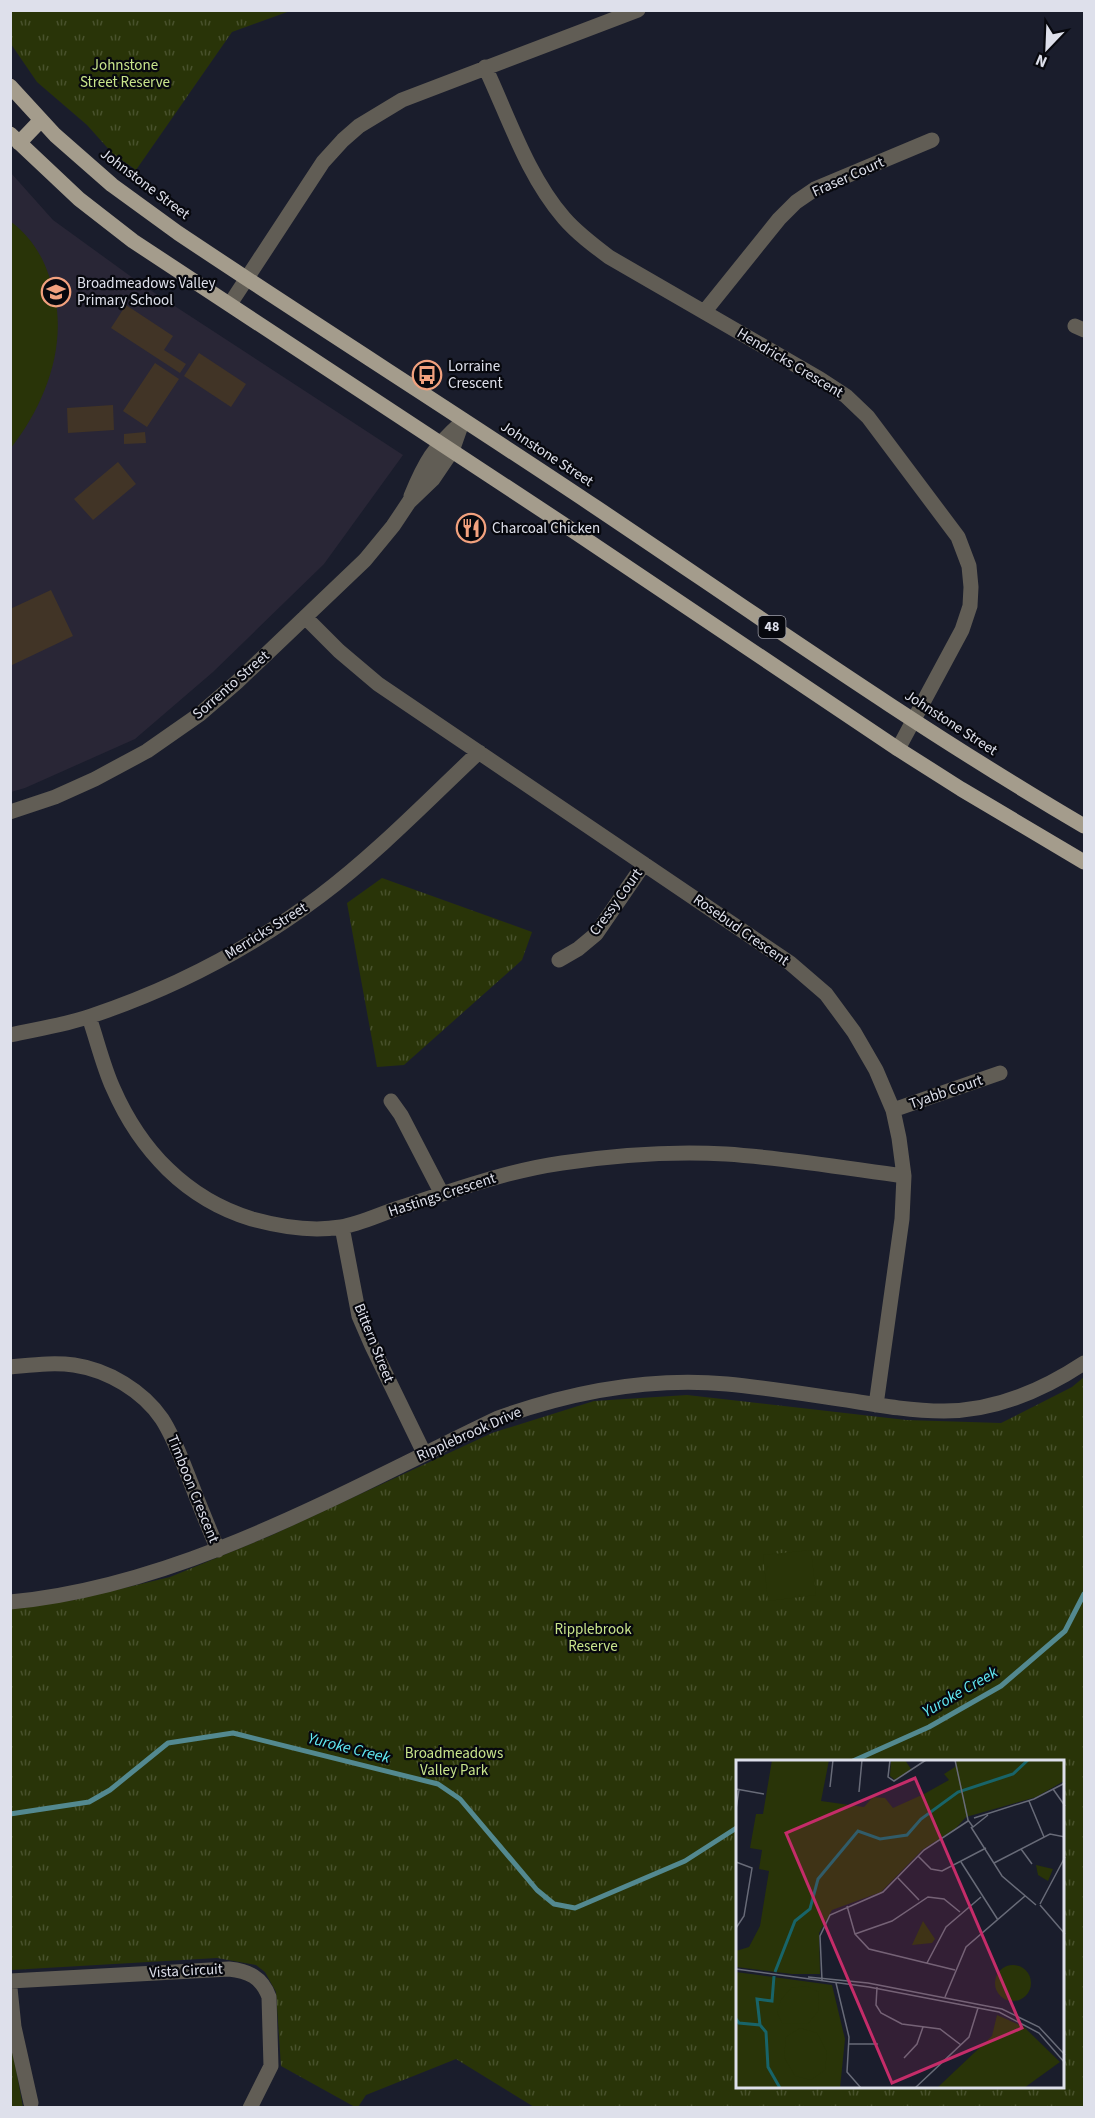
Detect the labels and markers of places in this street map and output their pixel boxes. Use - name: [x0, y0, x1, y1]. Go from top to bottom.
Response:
- place label: Broadmeadows Valley Primary School: [77, 273, 216, 311]
- school or university icon: Broadmeadows Valley Primary School: [40, 276, 72, 308]
- place label: Lorraine Crescent: [448, 356, 503, 394]
- bus stop icon: Lorraine Crescent: [411, 359, 443, 391]
- restaurant icon: Charcoal Chicken: [455, 512, 487, 544]
- place label: Charcoal Chicken: [492, 518, 600, 539]

